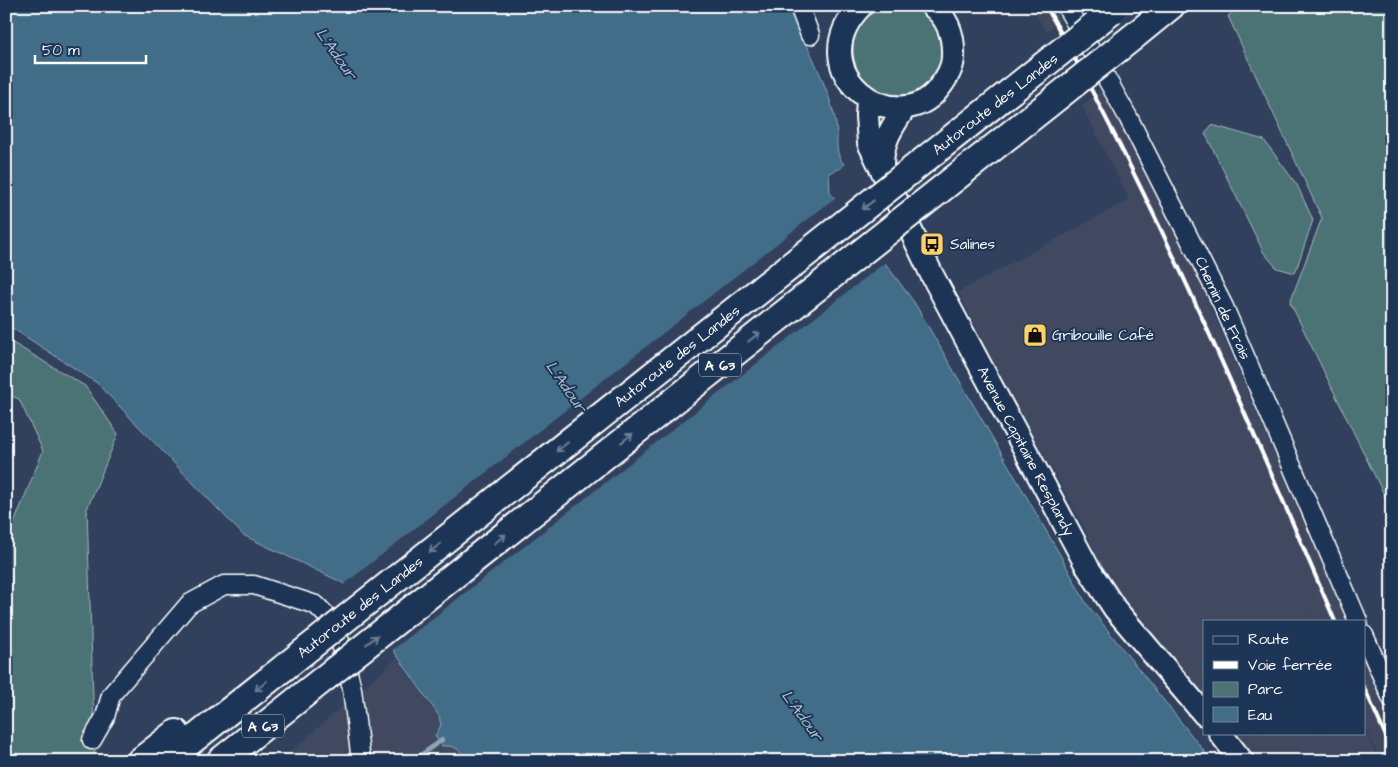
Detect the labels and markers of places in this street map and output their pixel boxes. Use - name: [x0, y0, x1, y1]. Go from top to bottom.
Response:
- bus stop icon: Salines: [919, 231, 945, 257]
- place label: Salines: [950, 234, 996, 255]
- shop icon: Gribouille Café: [1022, 322, 1048, 348]
- place label: Gribouille Café: [1052, 325, 1154, 346]

